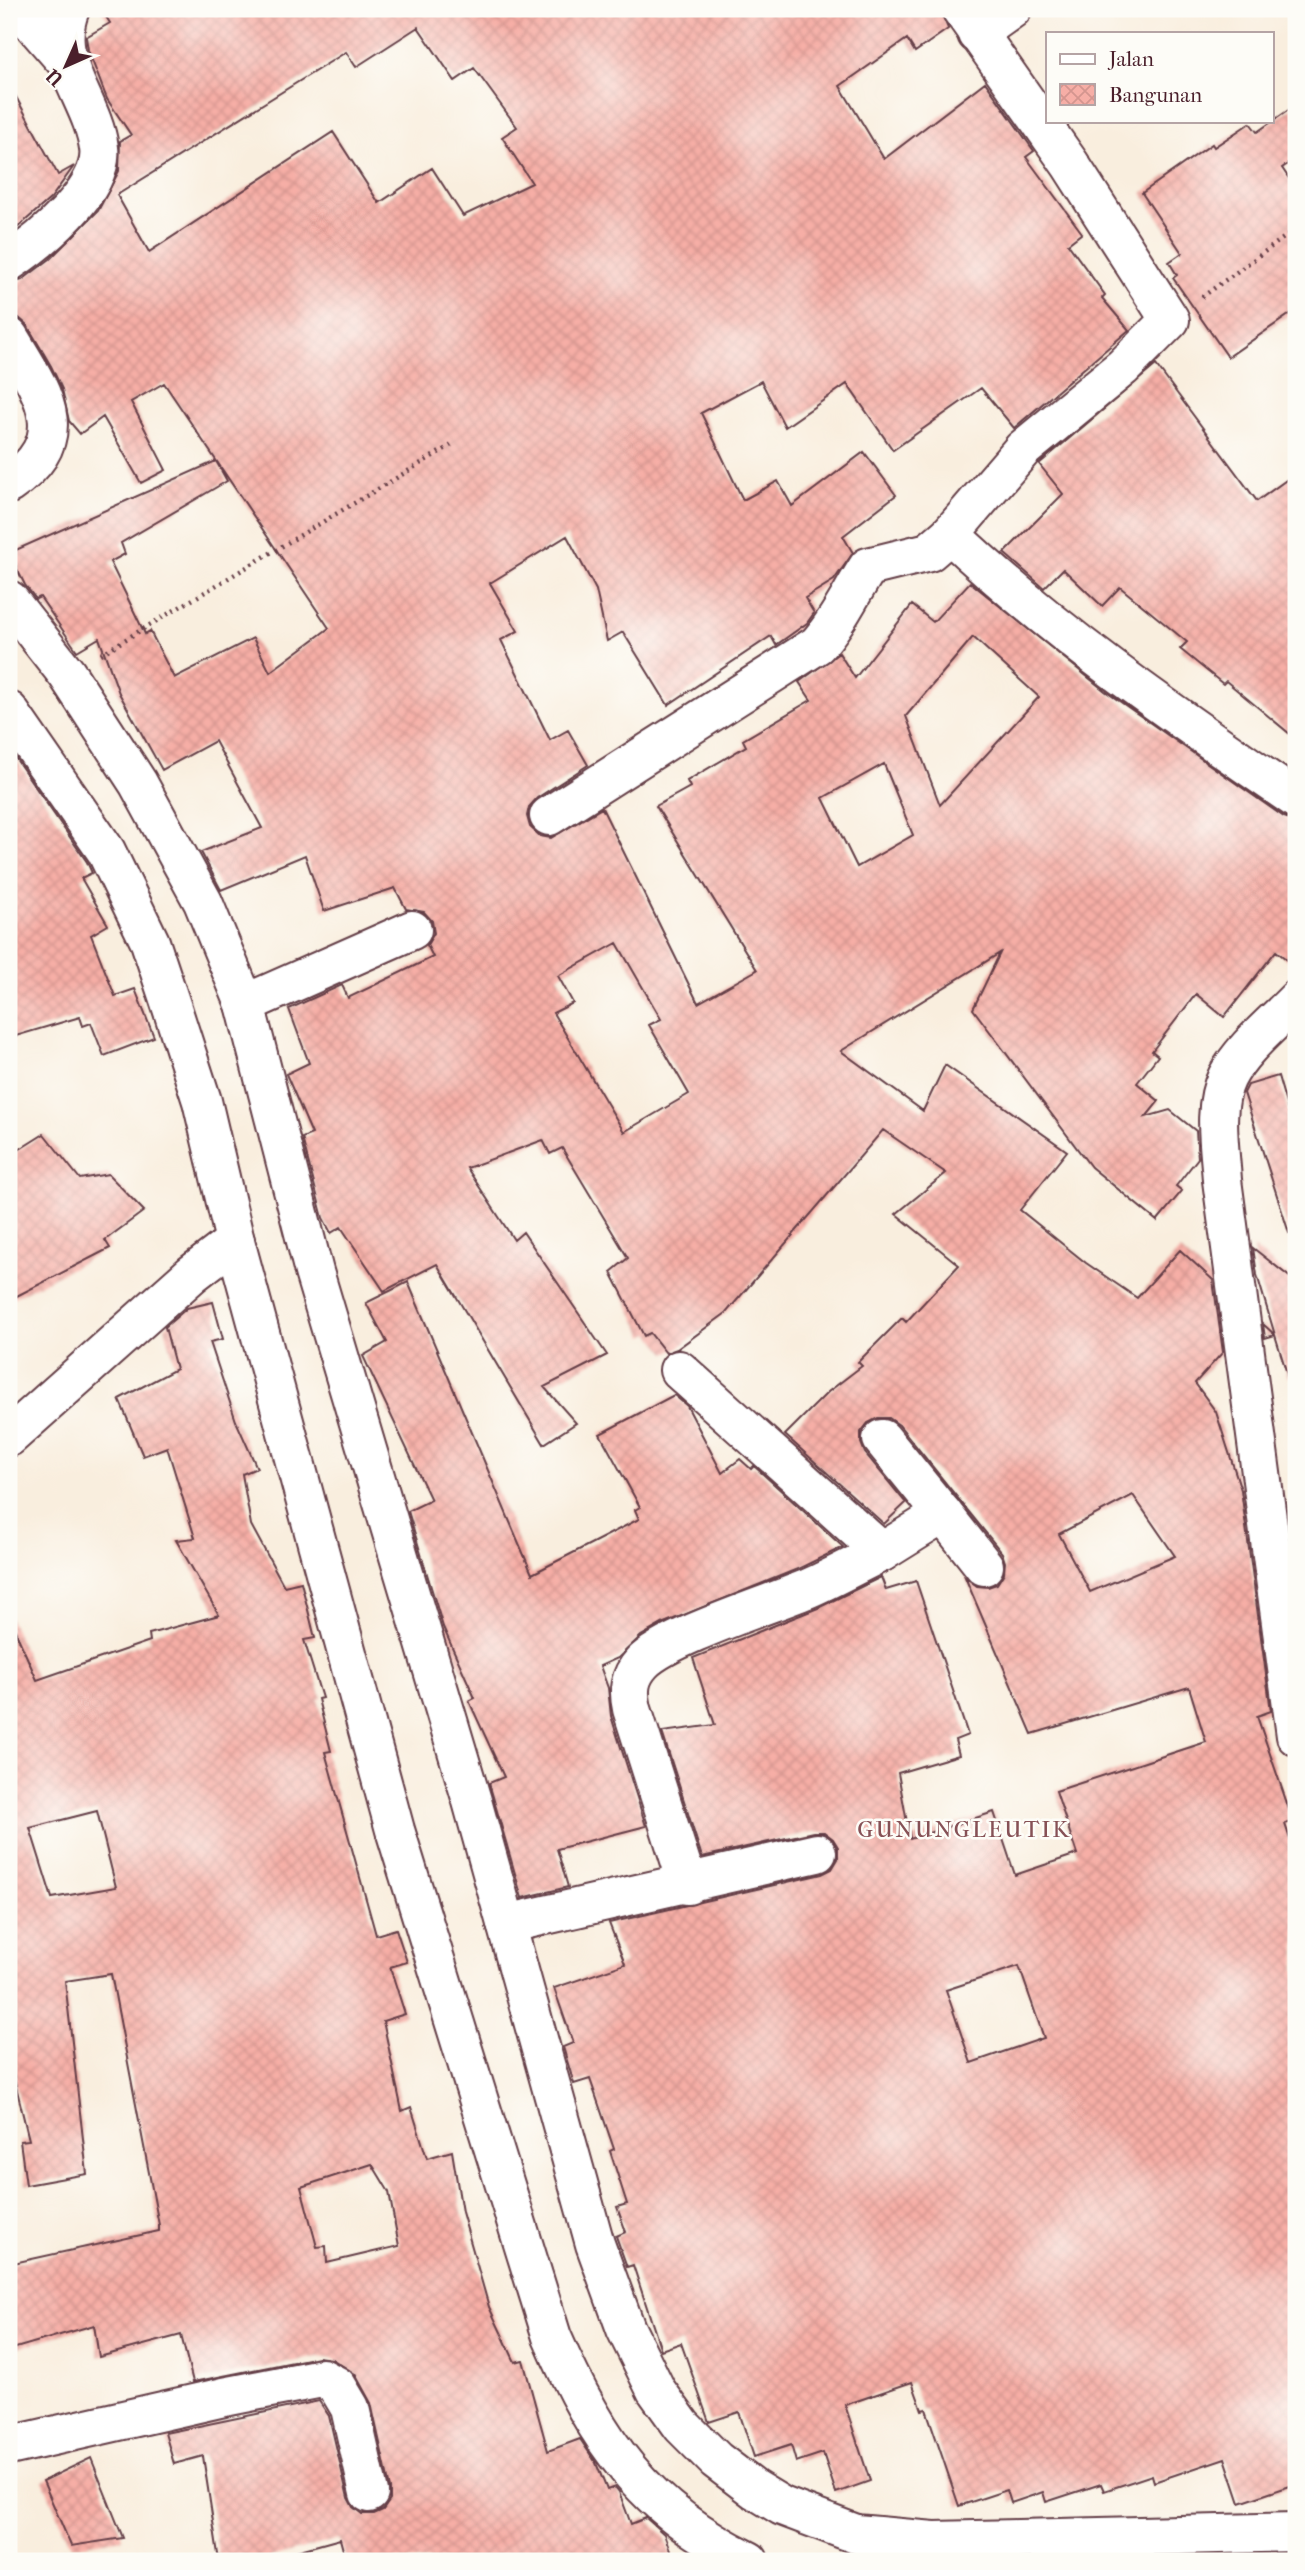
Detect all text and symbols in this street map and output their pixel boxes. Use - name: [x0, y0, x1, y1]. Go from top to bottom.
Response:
- north arrow: [32, 32, 102, 102]
- legend: [1046, 32, 1274, 122]
- text: Jalan: [1107, 47, 1154, 71]
- text: U: [42, 64, 68, 91]
- text: Bangunan: [1109, 83, 1202, 107]
- district label: GUNUNGLEUTIK: [857, 1816, 1071, 1843]

